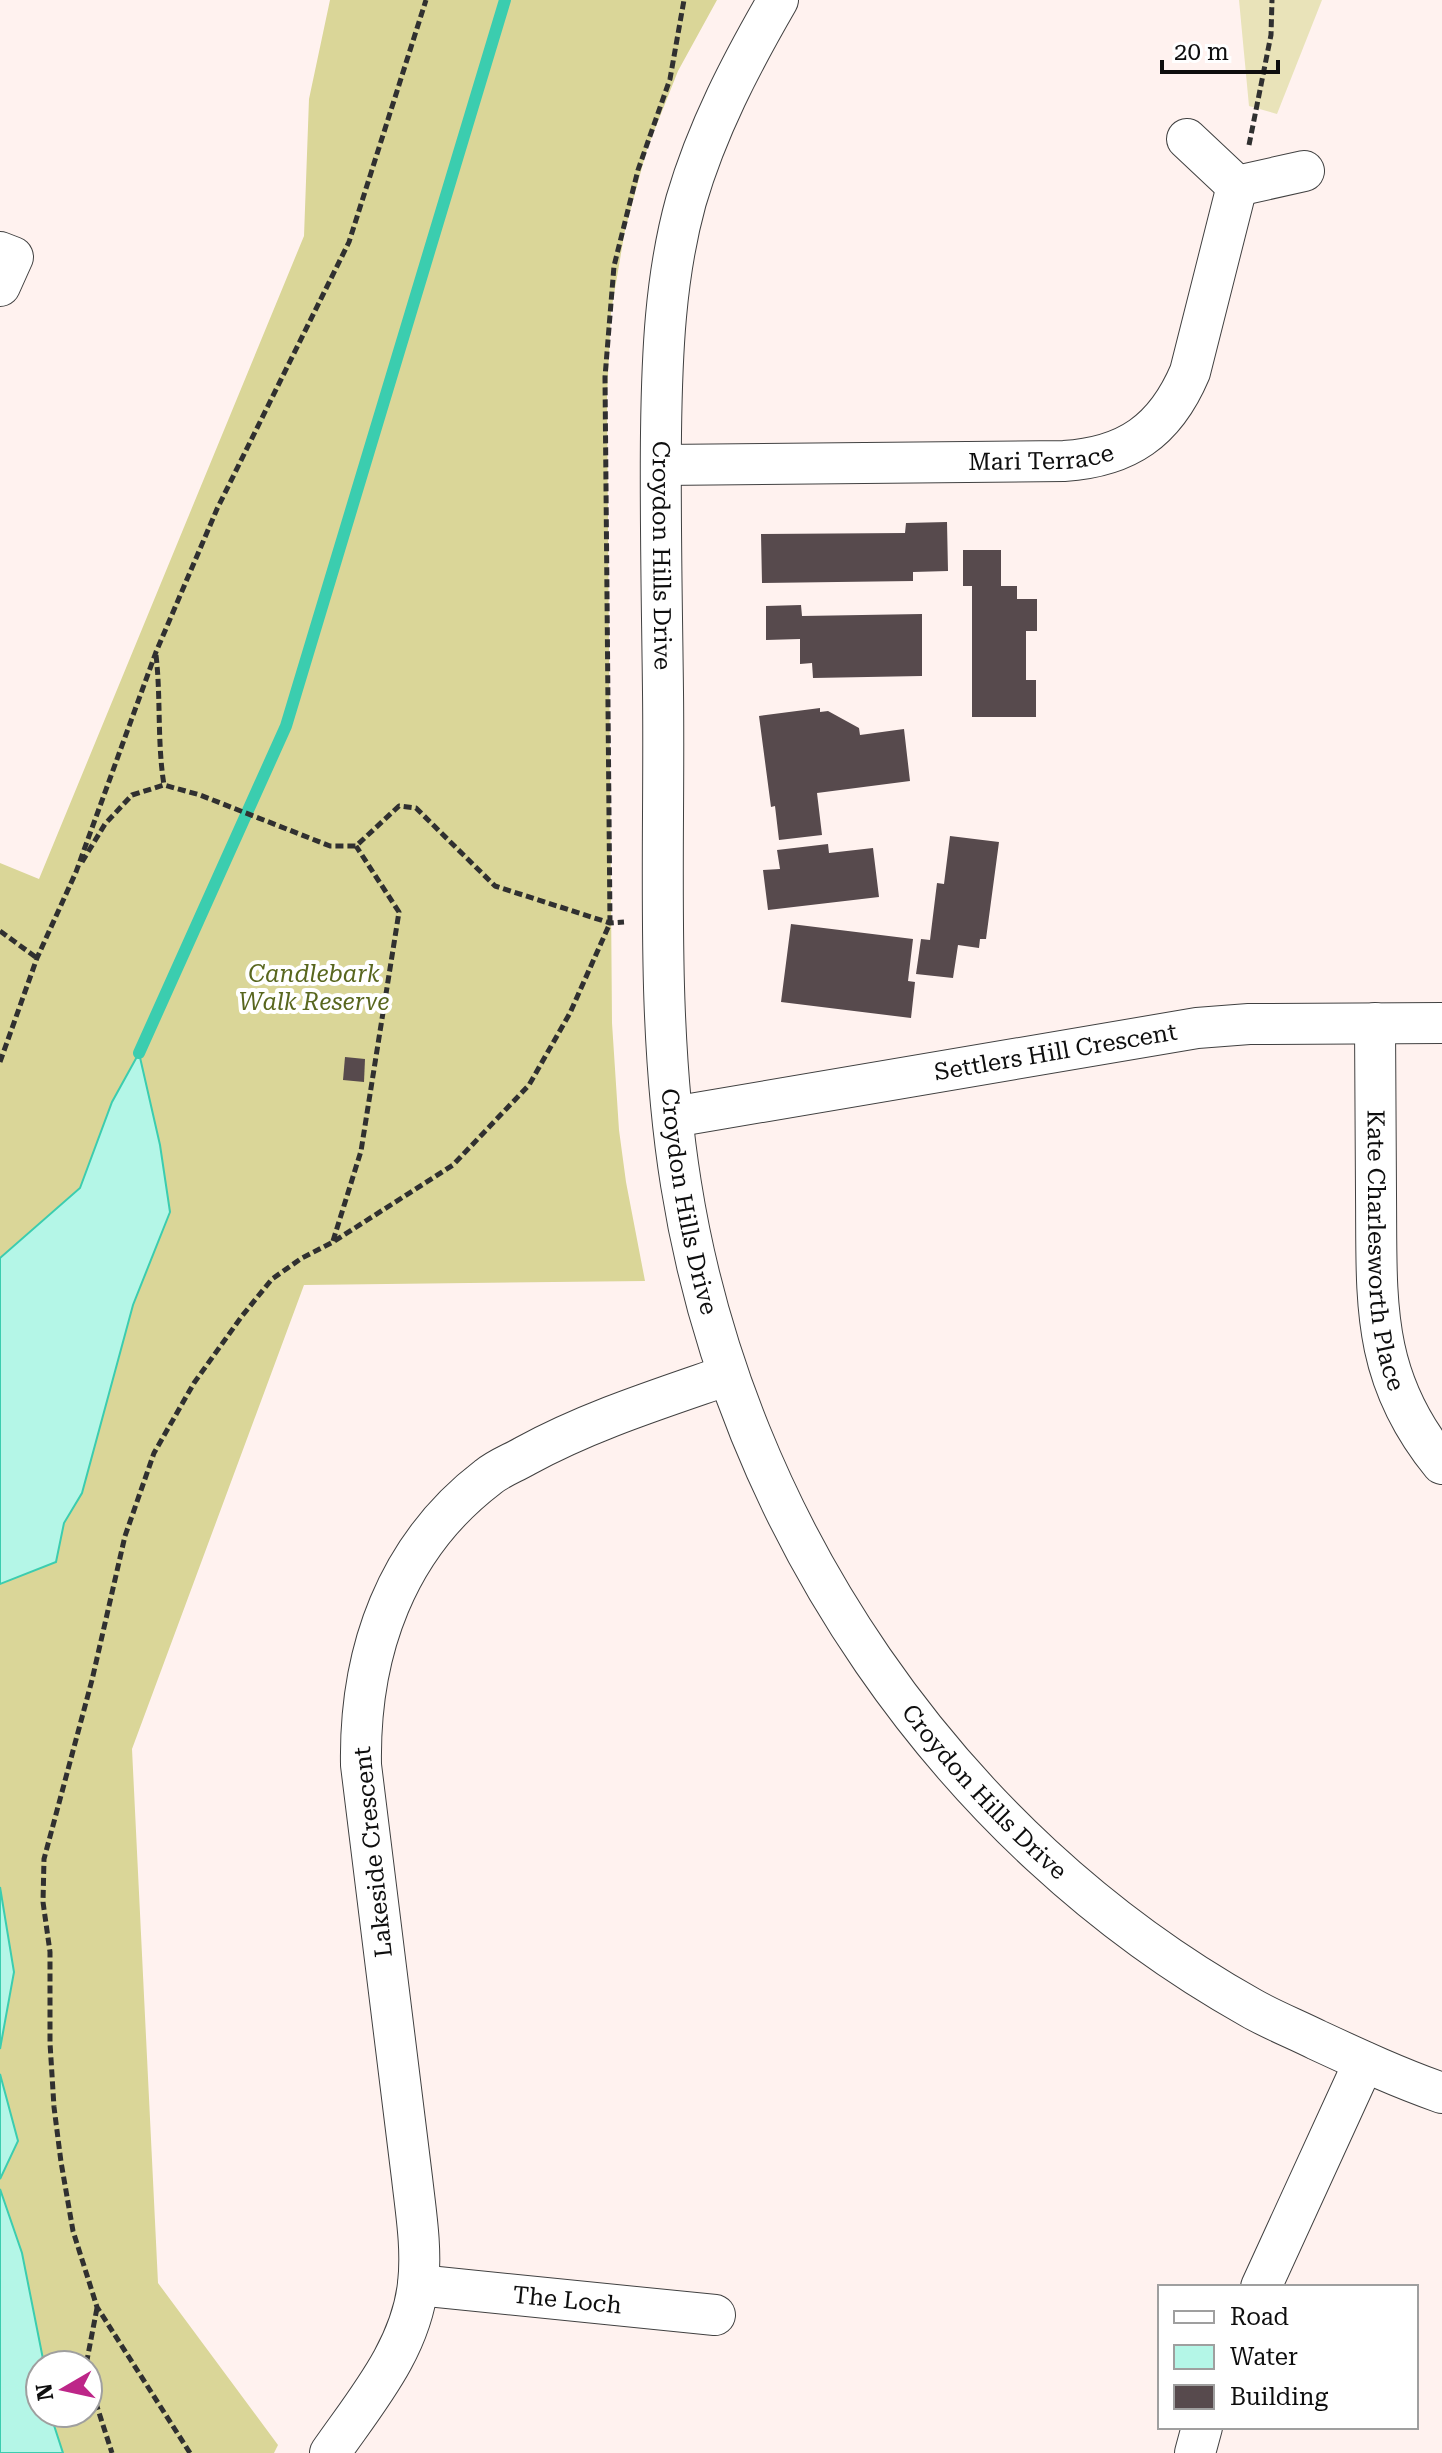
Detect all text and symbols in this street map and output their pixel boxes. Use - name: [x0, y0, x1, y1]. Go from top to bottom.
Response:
- scale bar: [1162, 24, 1278, 74]
- text: 20 m: [1174, 38, 1229, 66]
- street label: Mari Terrace: [968, 438, 1117, 476]
- street label: Croydon Hills Drive: [647, 441, 677, 670]
- park label: Candlebark Walk Reserve: [239, 960, 389, 1016]
- street label: Settlers Hill Crescent: [932, 1018, 1179, 1086]
- street label: Croydon Hills Drive: [656, 1087, 723, 1318]
- street label: Kate Charlesworth Place: [1362, 1110, 1410, 1395]
- street label: Croydon Hills Drive: [896, 1699, 1072, 1885]
- street label: Lakeside Crescent: [348, 1745, 398, 1959]
- street label: The Loch: [511, 2281, 623, 2320]
- legend: [1158, 2285, 1418, 2429]
- text: Road: [1230, 2303, 1289, 2331]
- text: Water: [1230, 2343, 1298, 2371]
- north arrow: [24, 2349, 104, 2429]
- text: N: [31, 2382, 58, 2402]
- text: Building: [1230, 2383, 1328, 2411]

